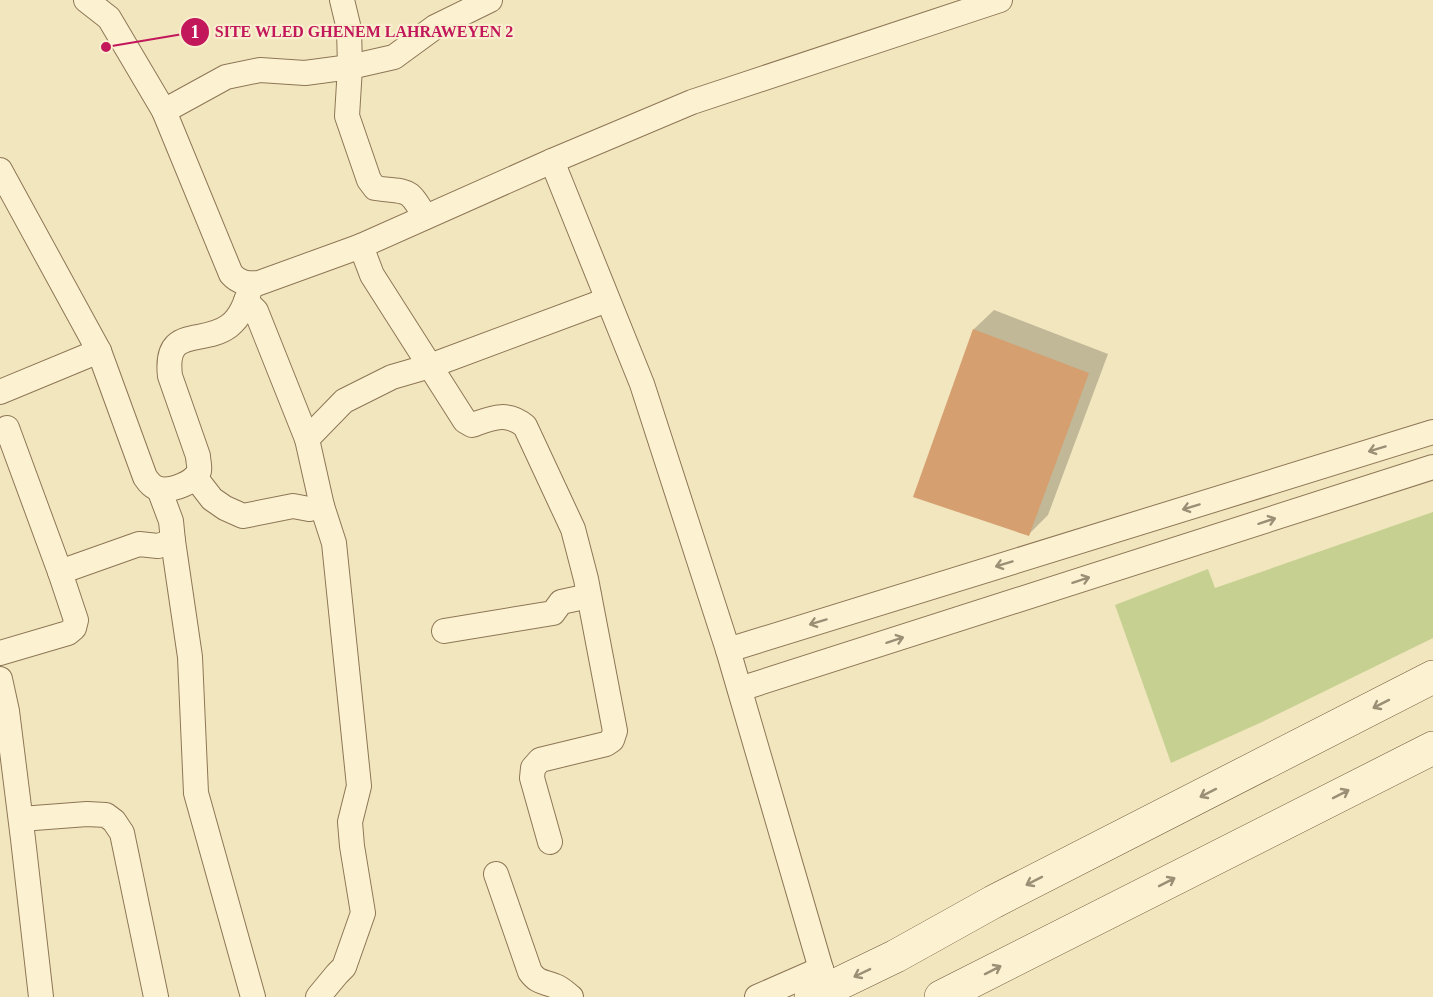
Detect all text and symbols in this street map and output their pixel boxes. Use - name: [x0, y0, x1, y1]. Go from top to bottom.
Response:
- callout: SITE WLED GHENEM LAHRAWEYEN 2: [180, 15, 518, 49]
- text: 1: [191, 22, 200, 42]
- text: SITE WLED GHENEM LAHRAWEYEN 2: [215, 23, 513, 40]
- one-way arrow: [1368, 445, 1387, 456]
- one-way arrow: [1182, 502, 1201, 513]
- one-way arrow: [1257, 514, 1276, 525]
- one-way arrow: [995, 560, 1014, 571]
- one-way arrow: [1071, 574, 1090, 585]
- one-way arrow: [809, 617, 828, 628]
- one-way arrow: [885, 633, 904, 644]
- one-way arrow: [1372, 698, 1390, 710]
- one-way arrow: [1199, 787, 1217, 799]
- one-way arrow: [1332, 788, 1350, 800]
- one-way arrow: [1025, 876, 1043, 888]
- one-way arrow: [1158, 876, 1176, 888]
- one-way arrow: [984, 964, 1002, 976]
- one-way arrow: [853, 967, 871, 979]

